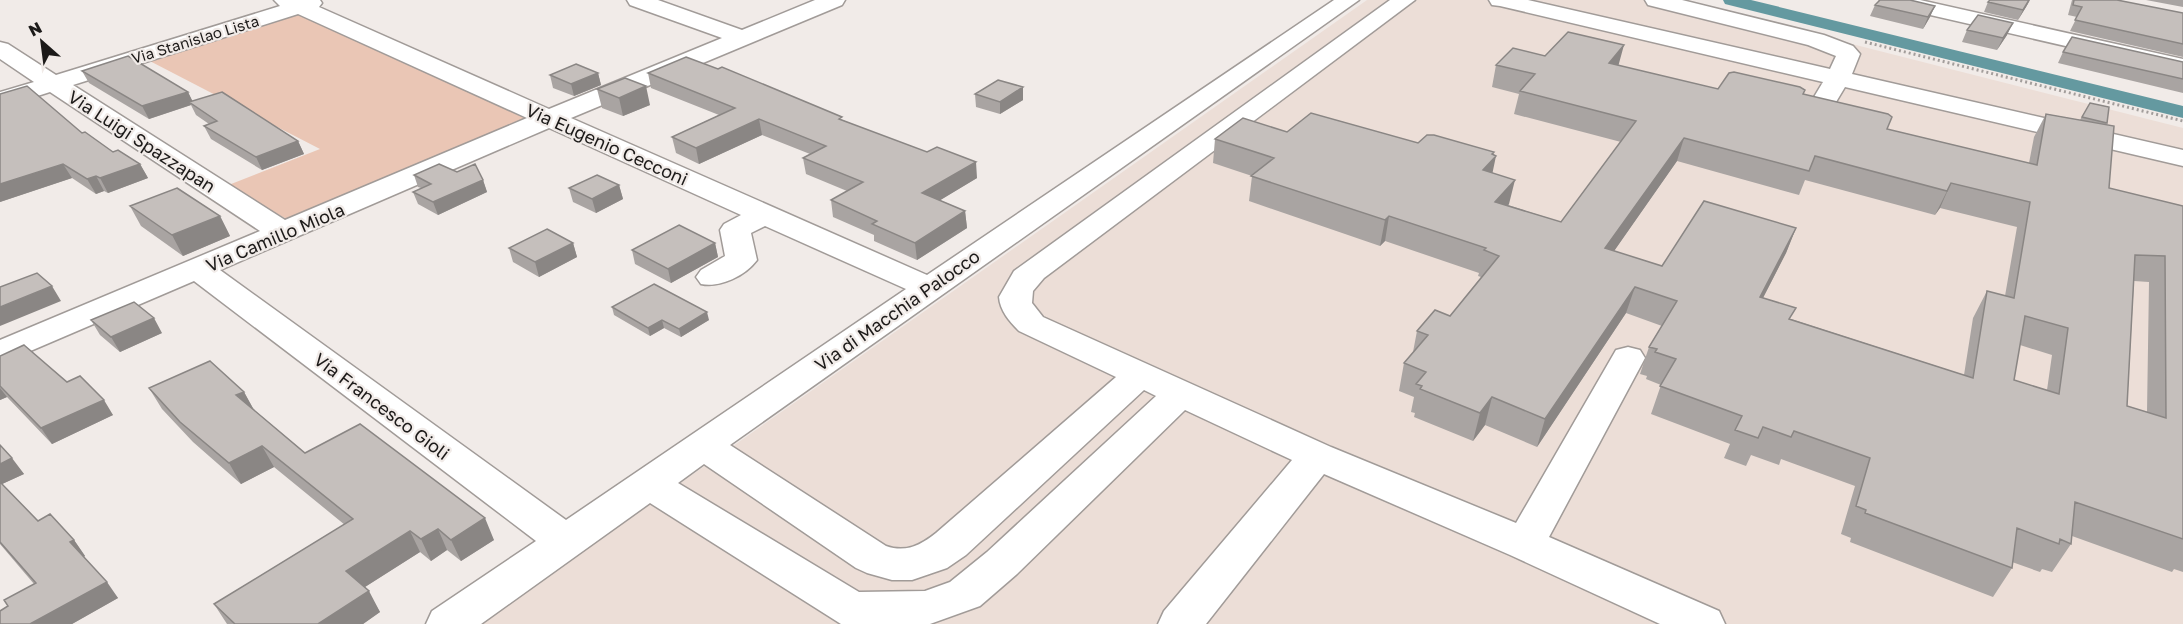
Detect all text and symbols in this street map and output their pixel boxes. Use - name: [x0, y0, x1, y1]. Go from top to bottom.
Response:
- street label: Via Stanislao Lista: [129, 11, 261, 67]
- north arrow: [12, 12, 72, 72]
- text: N: [25, 17, 45, 40]
- street label: Via Luigi Spazzapan: [64, 85, 220, 197]
- street label: Via Eugenio Cecconi: [523, 98, 691, 190]
- street label: Via Camillo Miola: [202, 198, 348, 276]
- street label: Via di Macchia Palocco: [810, 245, 984, 375]
- street label: Via Francesco Gioli: [310, 348, 454, 464]

